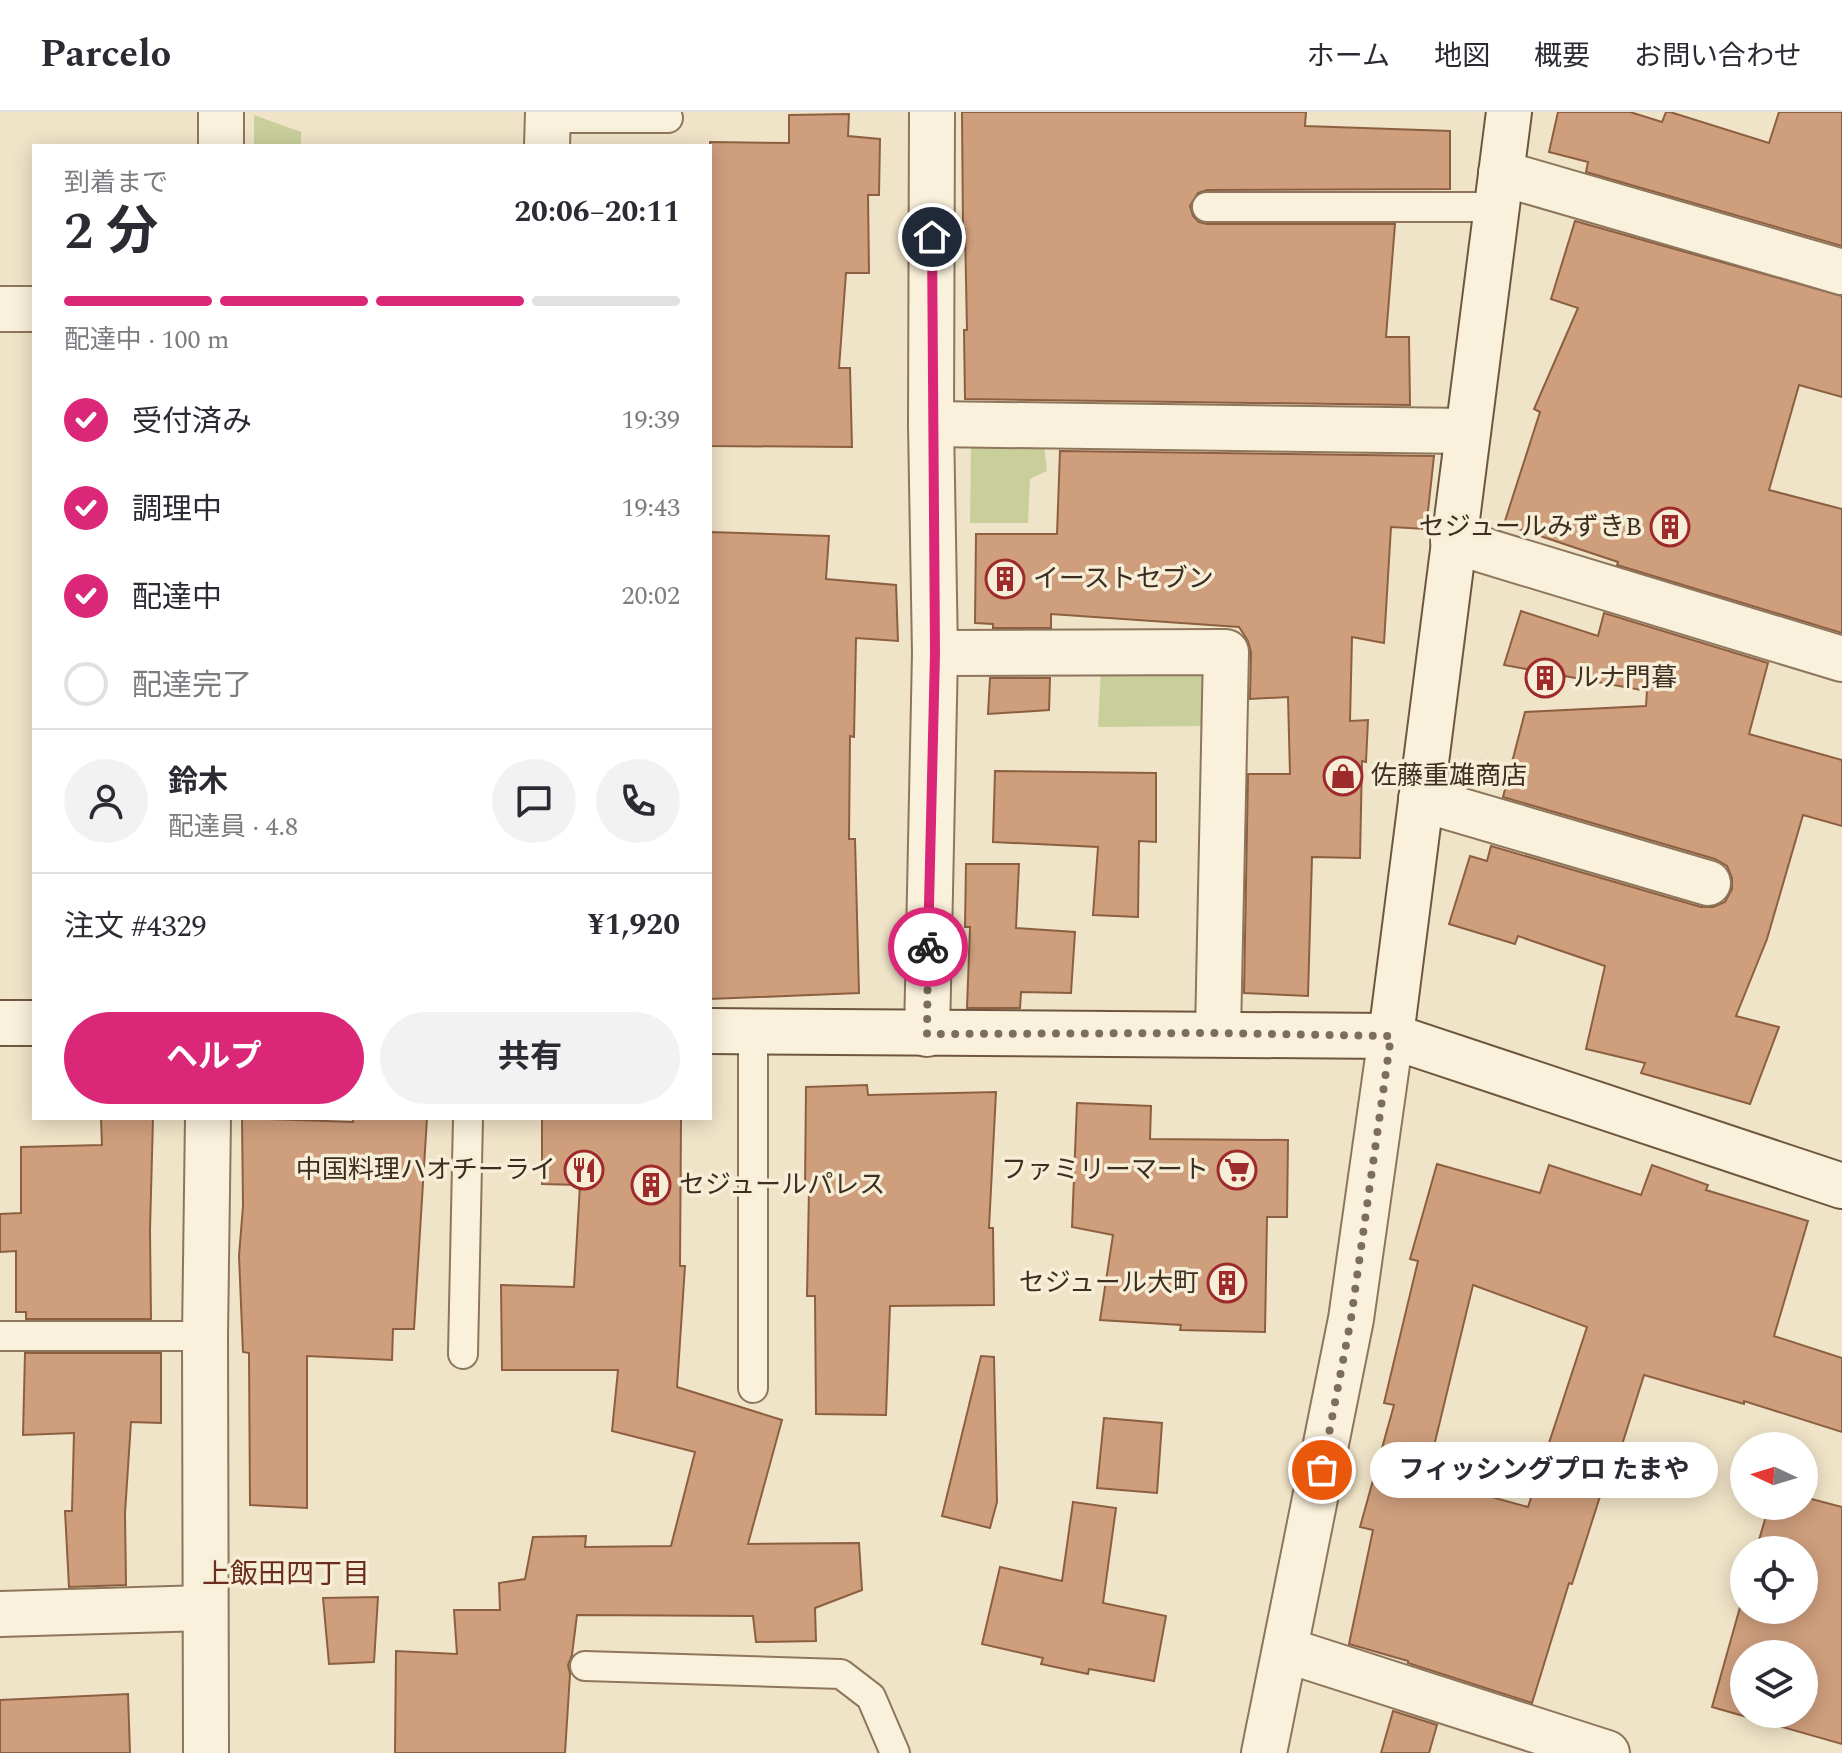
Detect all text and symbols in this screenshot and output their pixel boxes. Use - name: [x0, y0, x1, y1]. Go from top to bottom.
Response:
- text: Parcelo: [40, 26, 171, 84]
- text: ホーム: [1307, 35, 1390, 78]
- text: 地図: [1434, 35, 1490, 78]
- text: 概要: [1534, 35, 1590, 78]
- text: お問い合わせ: [1634, 35, 1802, 78]
- text: 到着まで: [64, 163, 168, 203]
- text: 20:06–20:11: [514, 189, 680, 235]
- text: 2 分: [64, 193, 158, 272]
- pin: [898, 203, 966, 271]
- icon: home: [910, 215, 954, 259]
- text: 配達中 · 100 m: [64, 320, 229, 360]
- icon: check: [64, 398, 108, 442]
- text: 受付済み: [132, 399, 252, 445]
- text: 19:39: [621, 400, 680, 440]
- icon: check: [64, 486, 108, 530]
- text: 調理中: [132, 487, 222, 533]
- text: 19:43: [621, 488, 680, 528]
- building icon: セジュールみずきB: [1649, 506, 1691, 548]
- place label: セジュールみずきB: [1419, 507, 1642, 547]
- building icon: イーストセブン: [984, 558, 1026, 600]
- place label: イーストセブン: [1033, 559, 1214, 599]
- icon: check: [64, 574, 108, 618]
- text: 配達中: [132, 575, 222, 621]
- text: 20:02: [621, 576, 680, 616]
- building icon: ルナ門暮: [1524, 657, 1566, 699]
- place label: ルナ門暮: [1573, 658, 1677, 698]
- text: 配達完了: [132, 663, 252, 709]
- shop icon: 佐藤重雄商店: [1322, 755, 1364, 797]
- place label: 佐藤重雄商店: [1371, 756, 1527, 796]
- button: person: [64, 759, 148, 843]
- text: 鈴木: [168, 759, 228, 805]
- button: chat: [492, 759, 576, 843]
- button: phone: [596, 759, 680, 843]
- text: 配達員 · 4.8: [168, 807, 298, 847]
- text: ¥1,920: [588, 902, 680, 948]
- text: 注文 #4329: [64, 904, 207, 950]
- courier: [888, 907, 968, 987]
- icon: bike: [906, 925, 950, 969]
- button: ヘルプ: [64, 1012, 364, 1104]
- button: 共有: [380, 1012, 680, 1104]
- restaurant icon: 中国料理ハオチーライ: [563, 1149, 605, 1191]
- supermarket icon: ファミリーマート: [1216, 1149, 1258, 1191]
- place label: 中国料理ハオチーライ: [296, 1150, 556, 1190]
- place label: ファミリーマート: [1001, 1150, 1209, 1190]
- building icon: セジュールパレス: [630, 1164, 672, 1206]
- place label: セジュールパレス: [679, 1165, 885, 1205]
- building icon: セジュール大町: [1206, 1262, 1248, 1304]
- place label: セジュール大町: [1019, 1263, 1199, 1303]
- north arrow: [1730, 1432, 1818, 1520]
- map controls: [1730, 1432, 1818, 1728]
- pin: [1288, 1436, 1356, 1504]
- callout: フィッシングプロ たまや: [1370, 1442, 1718, 1498]
- icon: bag: [1300, 1448, 1344, 1492]
- text: フィッシングプロ たまや: [1398, 1450, 1690, 1490]
- button: locate: [1730, 1536, 1818, 1624]
- district label: 上飯田四丁目: [202, 1553, 370, 1596]
- button: layers: [1730, 1640, 1818, 1728]

